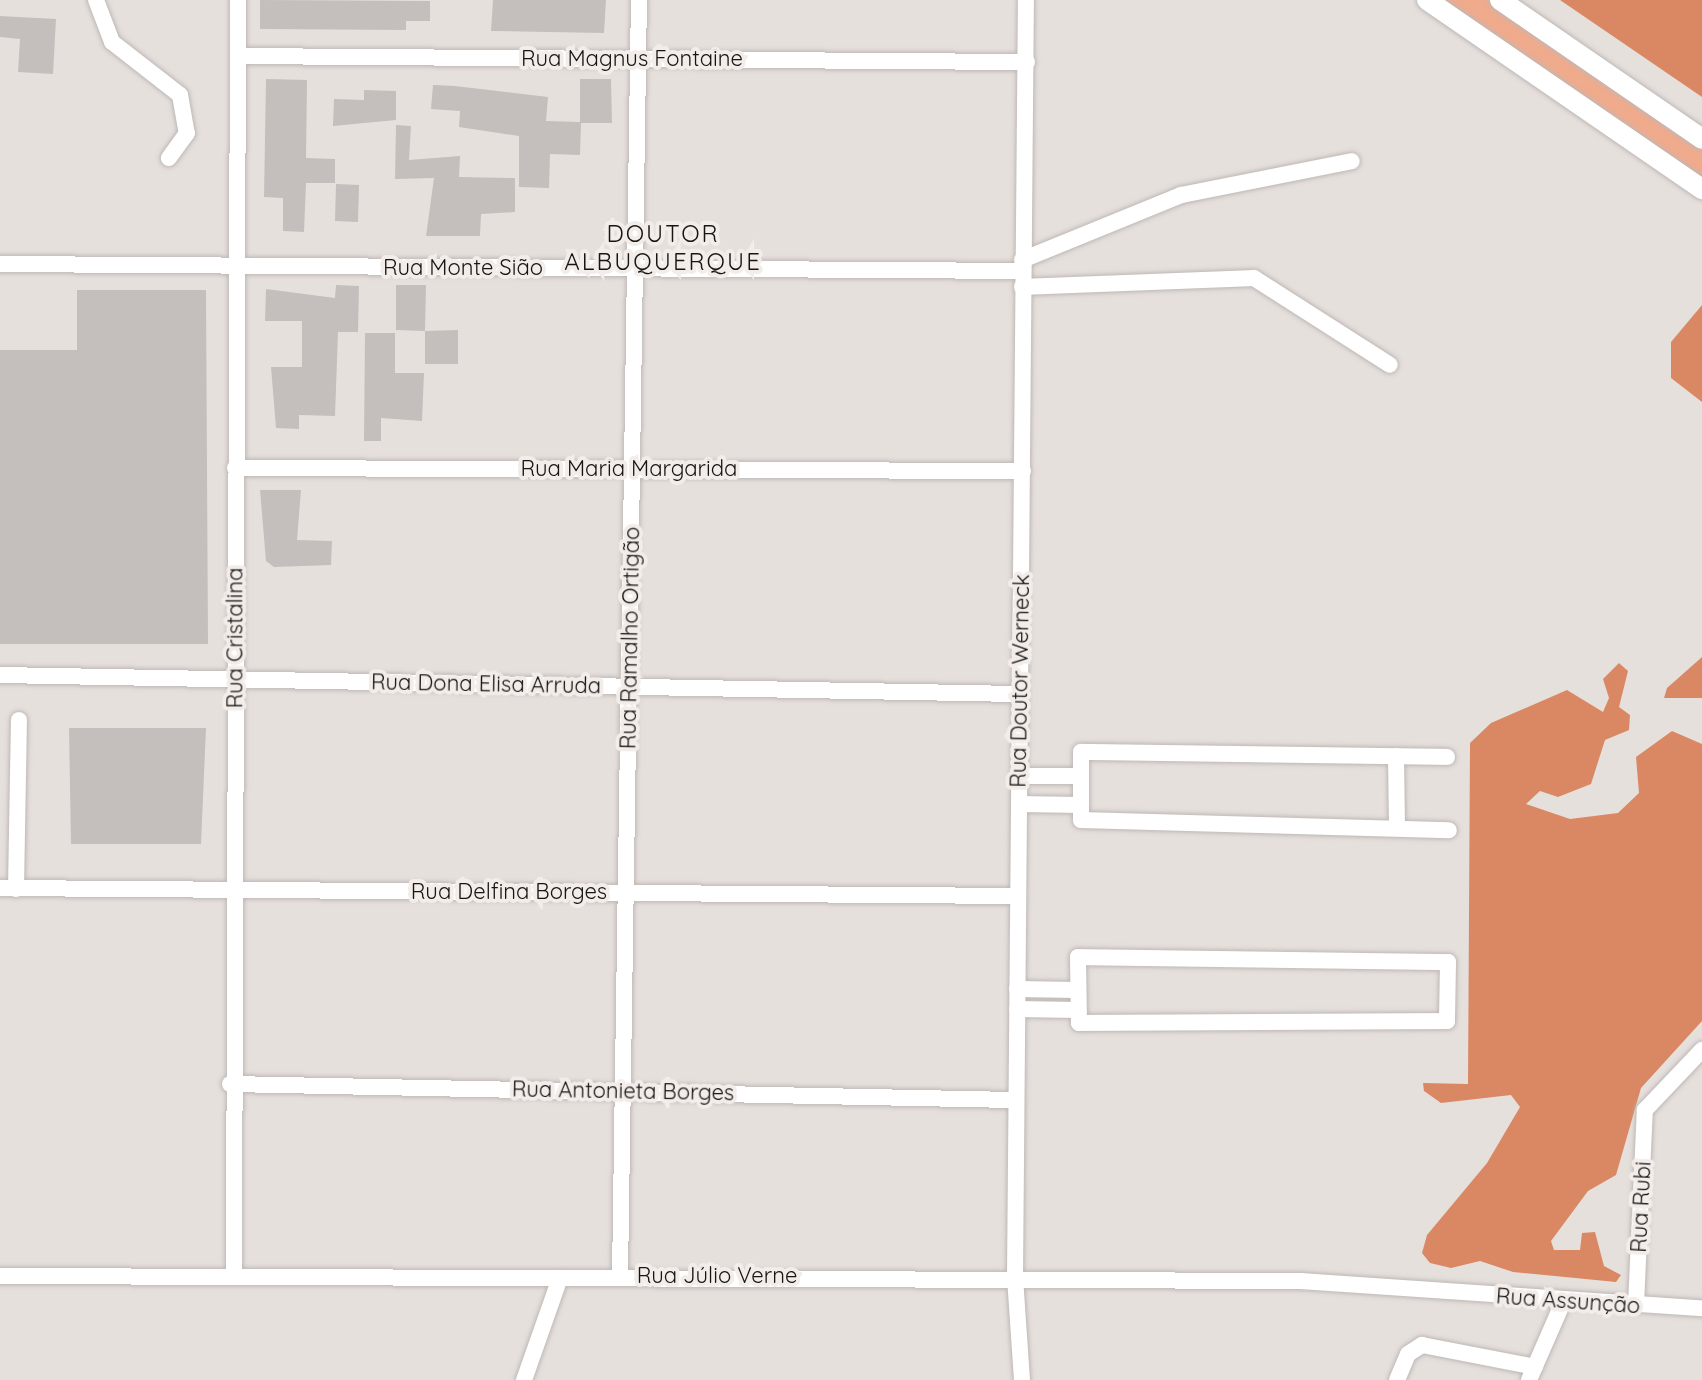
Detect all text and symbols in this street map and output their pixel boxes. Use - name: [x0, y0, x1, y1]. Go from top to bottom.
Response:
- street label: Rua Magnus Fontaine: [521, 46, 743, 72]
- district label: DOUTOR ALBUQUERQUE: [564, 220, 762, 276]
- street label: Rua Monte Sião: [383, 255, 543, 281]
- street label: Rua Maria Margarida: [521, 456, 737, 482]
- street label: Rua Ramalho Ortigão: [615, 527, 645, 749]
- street label: Rua Cristalina: [222, 568, 248, 708]
- street label: Rua Doutor Werneck: [1005, 574, 1035, 788]
- street label: Rua Dona Elisa Arruda: [371, 669, 601, 699]
- street label: Rua Delfina Borges: [411, 879, 607, 905]
- street label: Rua Antonieta Borges: [512, 1076, 734, 1106]
- street label: Rua Rubi: [1625, 1161, 1657, 1253]
- street label: Rua Júlio Verne: [637, 1263, 797, 1289]
- street label: Rua Assunção: [1495, 1283, 1641, 1319]

